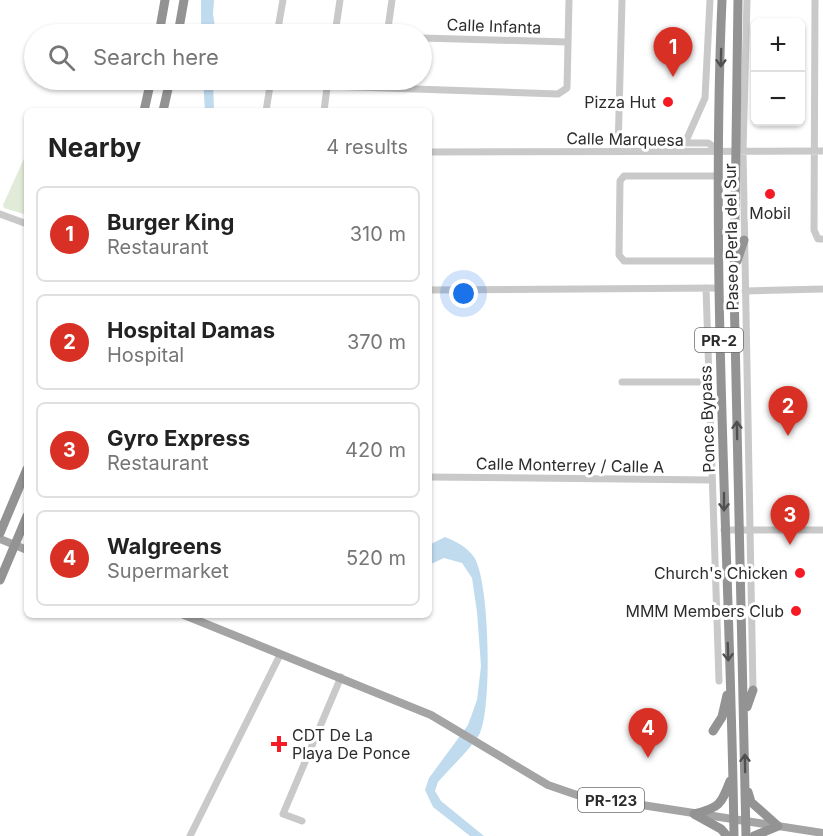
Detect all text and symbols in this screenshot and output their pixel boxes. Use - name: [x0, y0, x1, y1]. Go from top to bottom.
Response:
- street label: Calle Infanta: [446, 14, 542, 38]
- map controls: [751, 18, 805, 126]
- button: +: [751, 18, 805, 72]
- search box: [24, 24, 432, 90]
- pin: 1: [654, 28, 692, 77]
- icon: search: [45, 41, 78, 74]
- text: Search here: [93, 44, 219, 70]
- one-way arrow: [715, 48, 727, 68]
- button: −: [751, 72, 805, 126]
- place label: Pizza Hut: [584, 92, 656, 112]
- marker: Pizza Hut: [661, 95, 675, 109]
- street label: Calle Marquesa: [566, 128, 684, 150]
- text: Nearby: [48, 132, 141, 163]
- text: 4 results: [326, 135, 408, 159]
- street label: Paseo Perla del Sur: [720, 163, 742, 311]
- marker: Mobil: [763, 187, 777, 201]
- place label: Mobil: [749, 203, 791, 223]
- text: Burger King: [107, 209, 234, 235]
- text: 1: [65, 222, 74, 246]
- text: 310 m: [350, 222, 406, 246]
- text: Restaurant: [107, 235, 209, 259]
- your location: [449, 279, 478, 308]
- text: Hospital Damas: [107, 317, 275, 343]
- road number: PR-2: [695, 328, 743, 352]
- text: 2: [63, 330, 76, 354]
- text: 370 m: [347, 330, 406, 354]
- text: Hospital: [107, 343, 184, 367]
- street label: Ponce Bypass: [695, 365, 719, 473]
- pin: 2: [768, 386, 808, 436]
- one-way arrow: [732, 420, 743, 440]
- text: Gyro Express: [107, 425, 250, 451]
- text: 3: [63, 438, 76, 462]
- text: 420 m: [345, 438, 406, 462]
- text: Restaurant: [107, 451, 209, 475]
- street label: Calle Monterrey / Calle A: [476, 453, 664, 477]
- one-way arrow: [718, 492, 730, 512]
- pin: 3: [770, 496, 810, 545]
- text: Walgreens: [107, 533, 222, 559]
- text: 4: [63, 546, 76, 570]
- text: 520 m: [346, 546, 406, 570]
- text: Supermarket: [107, 559, 229, 583]
- place label: Church's Chicken: [654, 563, 788, 583]
- marker: Church's Chicken: [793, 566, 807, 580]
- place label: MMM Members Club: [625, 601, 784, 621]
- marker: MMM Members Club: [789, 604, 803, 618]
- one-way arrow: [723, 641, 734, 661]
- pin: 4: [628, 708, 668, 758]
- place label: CDT De La Playa De Ponce: [292, 725, 410, 763]
- marker: CDT De La Playa De Ponce: [270, 735, 288, 753]
- one-way arrow: [739, 754, 751, 774]
- road number: PR-123: [578, 788, 644, 812]

